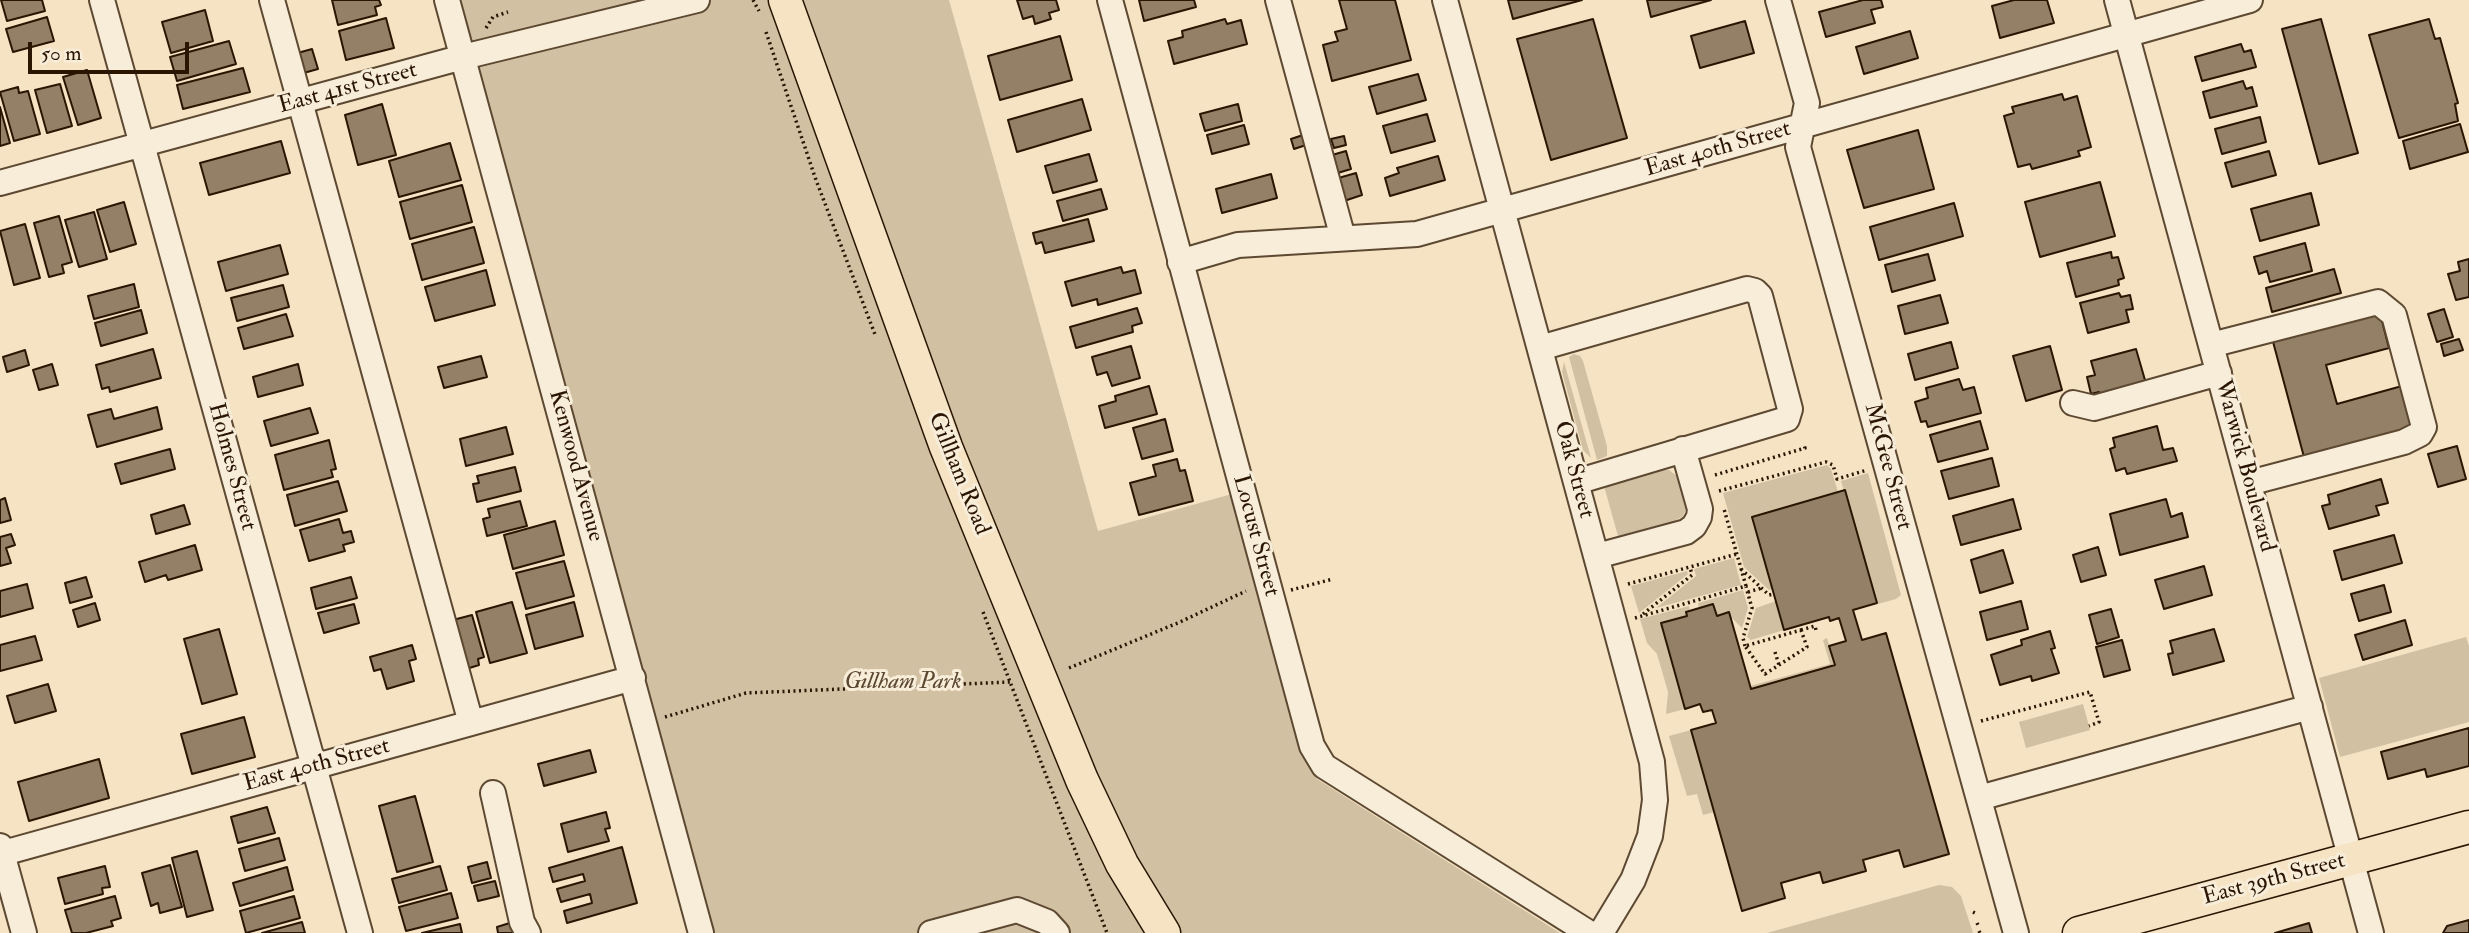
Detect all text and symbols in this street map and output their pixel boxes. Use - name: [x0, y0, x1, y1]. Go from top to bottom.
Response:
- scale bar: [32, 28, 192, 72]
- text: 50 m: [41, 40, 82, 67]
- street label: East 41st Street: [276, 57, 420, 121]
- street label: East 40th Street: [1642, 116, 1794, 184]
- street label: Warwick Boulevard: [2208, 377, 2280, 555]
- street label: Kenwood Avenue: [541, 387, 609, 545]
- street label: Holmes Street: [201, 400, 261, 534]
- street label: McGee Street: [1857, 401, 1917, 533]
- street label: Gillham Road: [921, 409, 995, 539]
- street label: Oak Street: [1547, 418, 1599, 522]
- street label: Locust Street: [1226, 472, 1284, 600]
- park label: Gillham Park: [844, 669, 962, 697]
- street label: East 40th Street: [241, 733, 393, 799]
- street label: East 39th Street: [2200, 848, 2348, 912]

